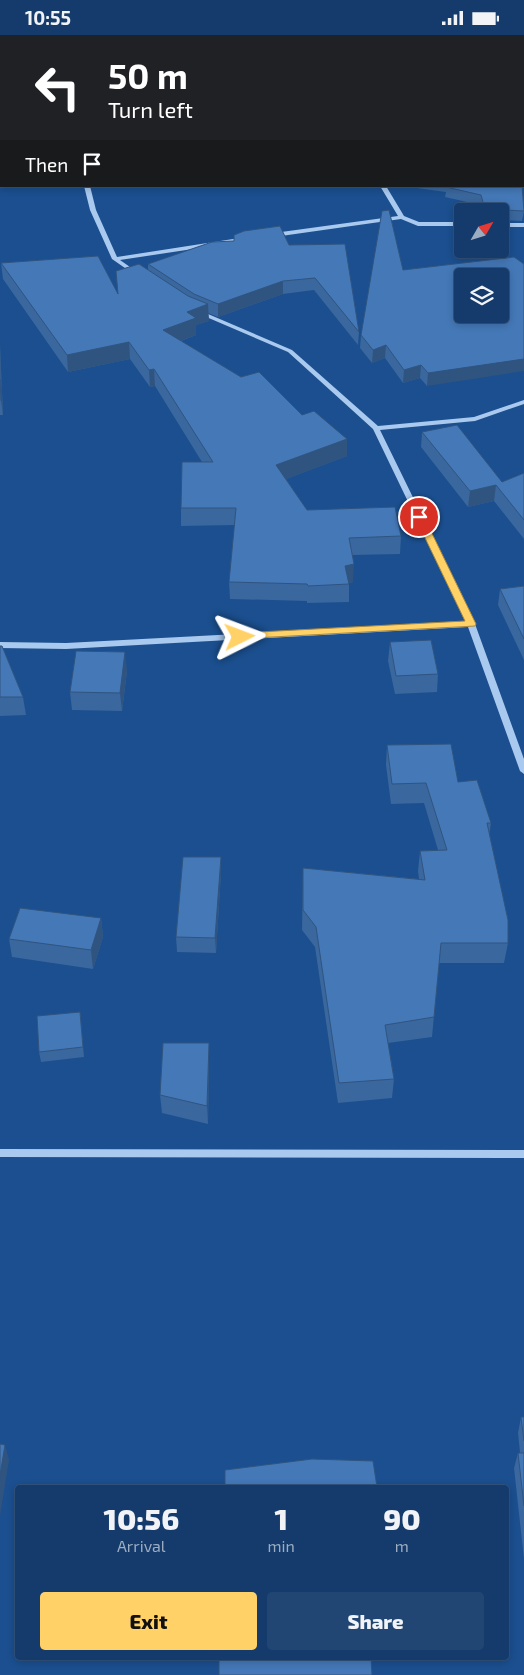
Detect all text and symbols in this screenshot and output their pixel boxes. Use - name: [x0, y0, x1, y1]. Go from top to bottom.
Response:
- text: 10:55: [25, 6, 71, 29]
- text: 50 m: [108, 54, 188, 96]
- icon: left: [25, 55, 90, 120]
- text: Turn left: [108, 96, 193, 122]
- icon: arrive: [78, 150, 106, 178]
- text: Then: [25, 153, 68, 176]
- north arrow: [454, 203, 509, 257]
- map controls: [454, 203, 509, 323]
- button: layers: [454, 268, 509, 323]
- pin: [398, 496, 440, 538]
- icon: arrive: [405, 503, 433, 531]
- position arrow: [213, 610, 265, 662]
- text: 10:56: [103, 1500, 179, 1536]
- text: 1: [274, 1500, 288, 1536]
- text: 90: [383, 1500, 421, 1536]
- text: Arrival: [117, 1536, 166, 1555]
- text: min: [268, 1536, 295, 1555]
- text: m: [395, 1536, 409, 1555]
- button: Exit: [40, 1592, 257, 1650]
- button: Share: [267, 1592, 484, 1650]

